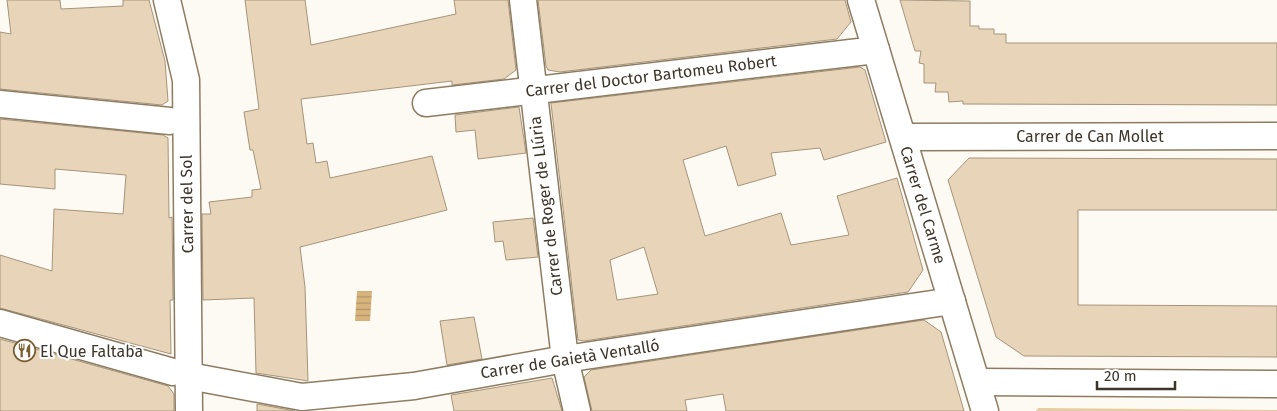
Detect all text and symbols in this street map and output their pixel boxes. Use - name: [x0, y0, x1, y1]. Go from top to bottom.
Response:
- street label: Carrer del Doctor Bartomeu Robert: [524, 51, 778, 101]
- street label: Carrer de Roger de Llúria: [526, 115, 566, 297]
- street label: Carrer de Can Mollet: [1016, 127, 1164, 146]
- street label: Carrer del Carme: [896, 144, 950, 266]
- street label: Carrer del Sol: [177, 154, 197, 253]
- street label: Carrer de Gaietà Ventalló: [479, 335, 661, 383]
- restaurant icon: El Que Faltaba: [12, 339, 36, 363]
- place label: El Que Faltaba: [40, 342, 143, 361]
- scale bar: [1097, 358, 1174, 390]
- text: 20 m: [1104, 367, 1137, 385]

